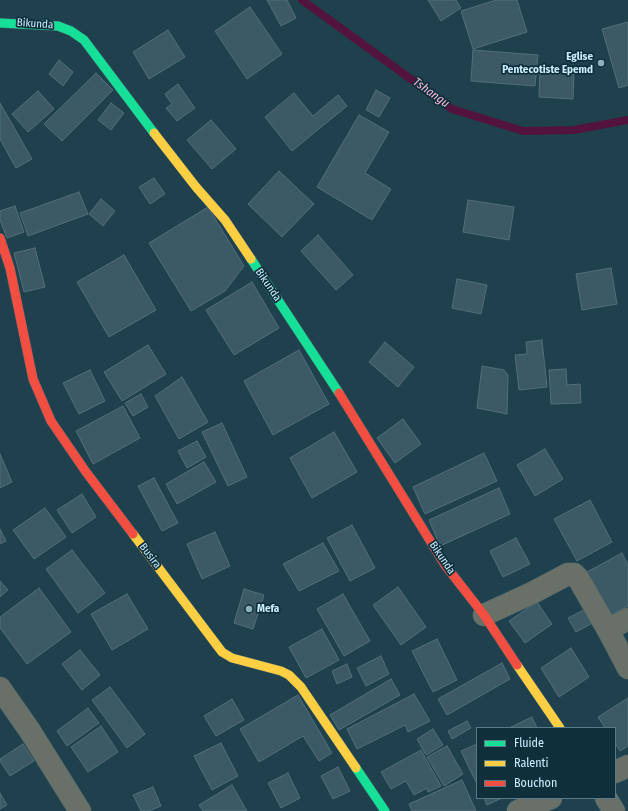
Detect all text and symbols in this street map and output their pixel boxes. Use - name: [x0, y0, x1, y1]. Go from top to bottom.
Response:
- street label: Bikunda: [16, 16, 54, 32]
- place label: Eglise Pentecotiste Epemd: [502, 50, 593, 76]
- marker: Eglise Pentecotiste Epemd: [596, 58, 606, 68]
- water label: Tshangu: [410, 75, 452, 111]
- street label: Bikunda: [252, 266, 284, 304]
- street label: Bikunda: [426, 539, 458, 577]
- street label: Busira: [136, 541, 164, 571]
- place label: Mefa: [257, 602, 279, 616]
- marker: Mefa: [244, 604, 254, 614]
- legend: [476, 727, 616, 799]
- text: Fluide: [514, 736, 544, 750]
- text: Ralenti: [514, 756, 549, 770]
- text: Bouchon: [514, 776, 557, 790]

